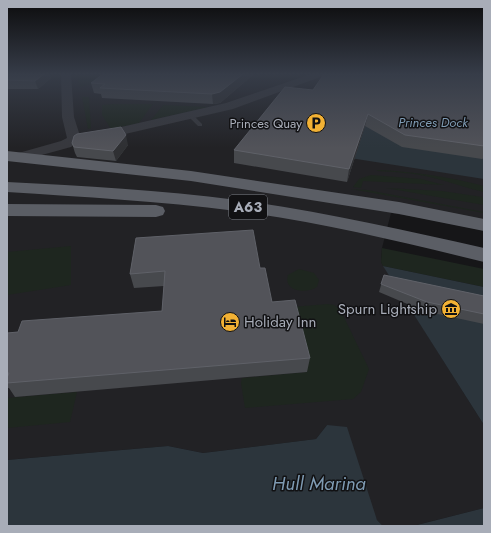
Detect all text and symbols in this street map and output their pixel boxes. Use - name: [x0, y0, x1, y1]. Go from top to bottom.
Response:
- parking icon: Princes Quay: [305, 112, 327, 134]
- water label: Princes Dock: [398, 113, 468, 132]
- place label: Princes Quay: [229, 114, 302, 133]
- road number: A63: [229, 195, 267, 219]
- place label: Spurn Lightship: [338, 298, 437, 320]
- museum icon: Spurn Lightship: [440, 298, 462, 320]
- hotel icon: Holiday Inn: [219, 311, 241, 333]
- place label: Holiday Inn: [244, 311, 316, 333]
- water label: Hull Marina: [272, 470, 366, 497]

